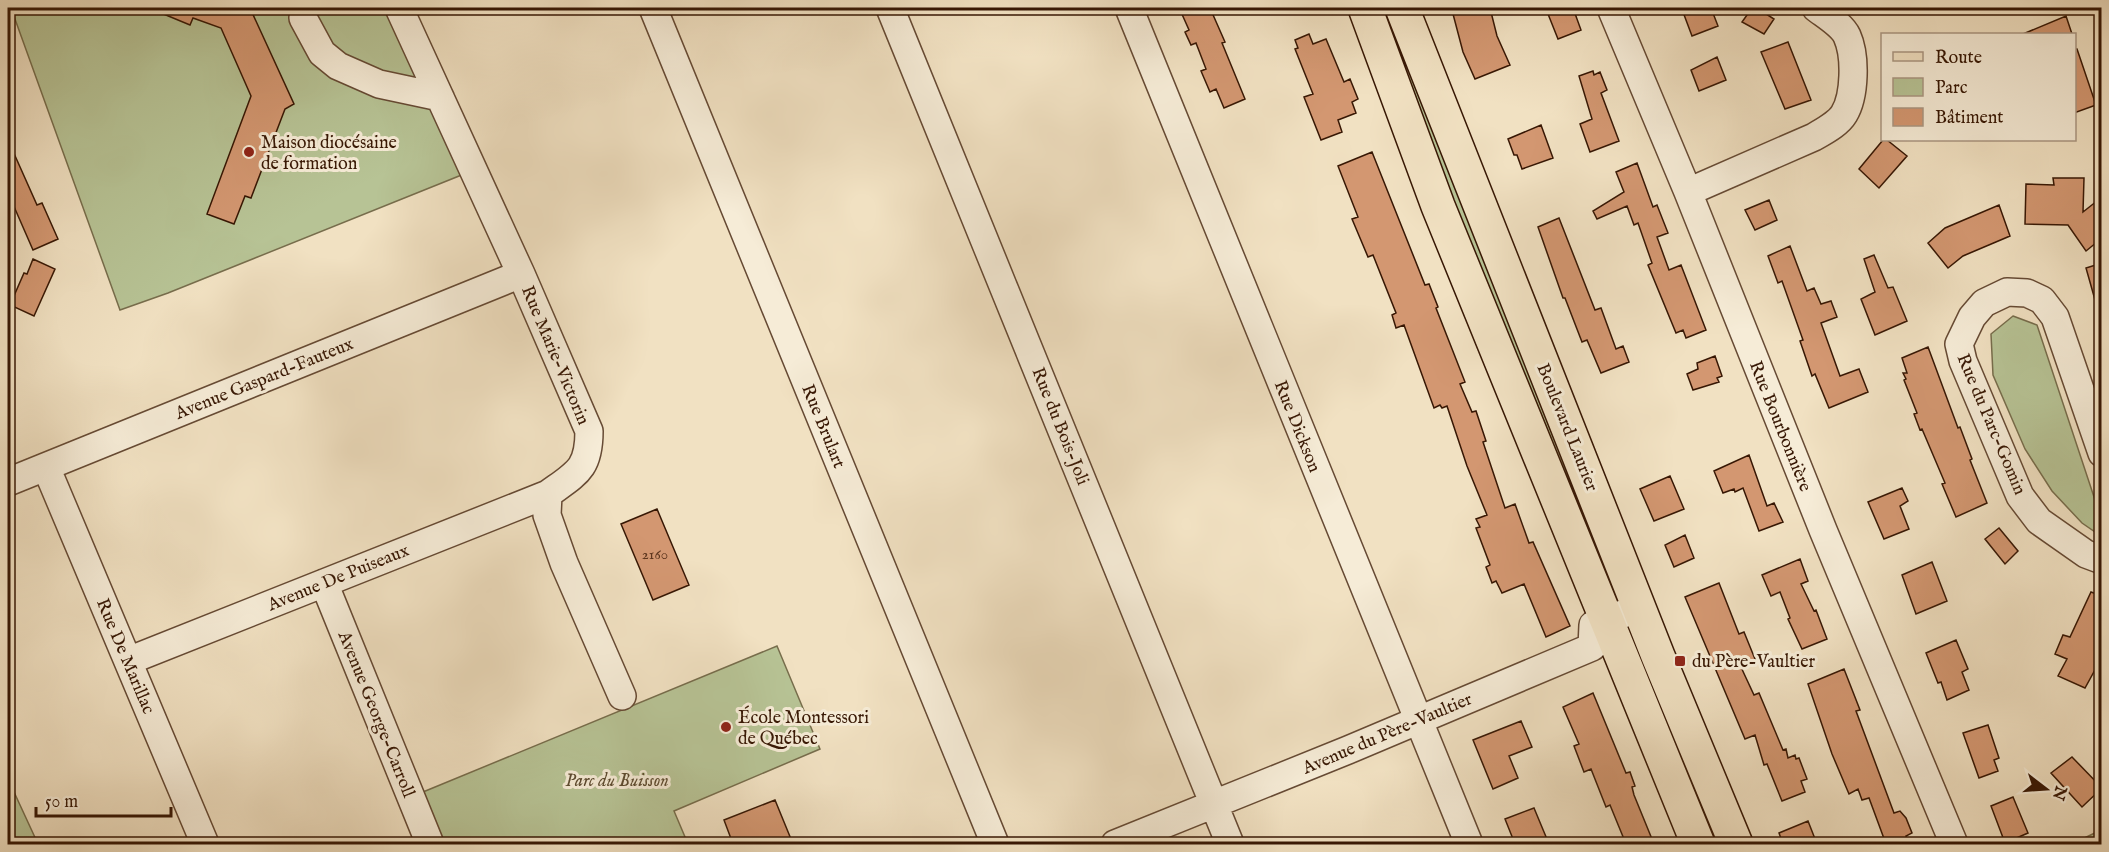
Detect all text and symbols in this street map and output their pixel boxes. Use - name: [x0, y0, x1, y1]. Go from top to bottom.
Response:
- legend: [1881, 33, 2076, 141]
- text: Route: [1935, 47, 1982, 70]
- text: Parc: [1935, 77, 1968, 100]
- text: Bâtiment: [1935, 107, 2004, 130]
- place label: Maison diocésaine de formation: [261, 132, 397, 176]
- marker: Maison diocésaine de formation: [242, 145, 256, 159]
- street label: Rue Marie-Victorin: [515, 283, 594, 429]
- street label: Avenue Gaspard-Fauteux: [171, 333, 357, 426]
- street label: Rue du Parc-Gomin: [1951, 351, 2031, 499]
- street label: Rue Bourbonnière: [1743, 358, 1816, 495]
- street label: Boulevard Laurier: [1530, 360, 1603, 495]
- street label: Rue du Bois-Joli: [1025, 364, 1094, 489]
- street label: Rue Dickson: [1268, 377, 1326, 476]
- street label: Rue Brulart: [795, 381, 850, 472]
- street label: Avenue De Puiseaux: [264, 539, 413, 618]
- house number: 2160: [642, 545, 668, 564]
- street label: Rue De Marillac: [90, 595, 159, 718]
- street label: Avenue George-Carroll: [331, 627, 420, 801]
- place label: du Père-Vaultier: [1692, 651, 1816, 674]
- marker: du Père-Vaultier: [1673, 654, 1687, 668]
- street label: Avenue du Père-Vaultier: [1298, 688, 1476, 781]
- place label: École Montessori de Québec: [738, 705, 869, 751]
- marker: École Montessori de Québec: [719, 720, 733, 734]
- north arrow: [2016, 759, 2076, 819]
- park label: Parc du Buisson: [565, 770, 669, 793]
- scale bar: [36, 780, 171, 818]
- text: N: [2047, 782, 2070, 802]
- text: 50 m: [45, 791, 78, 814]

